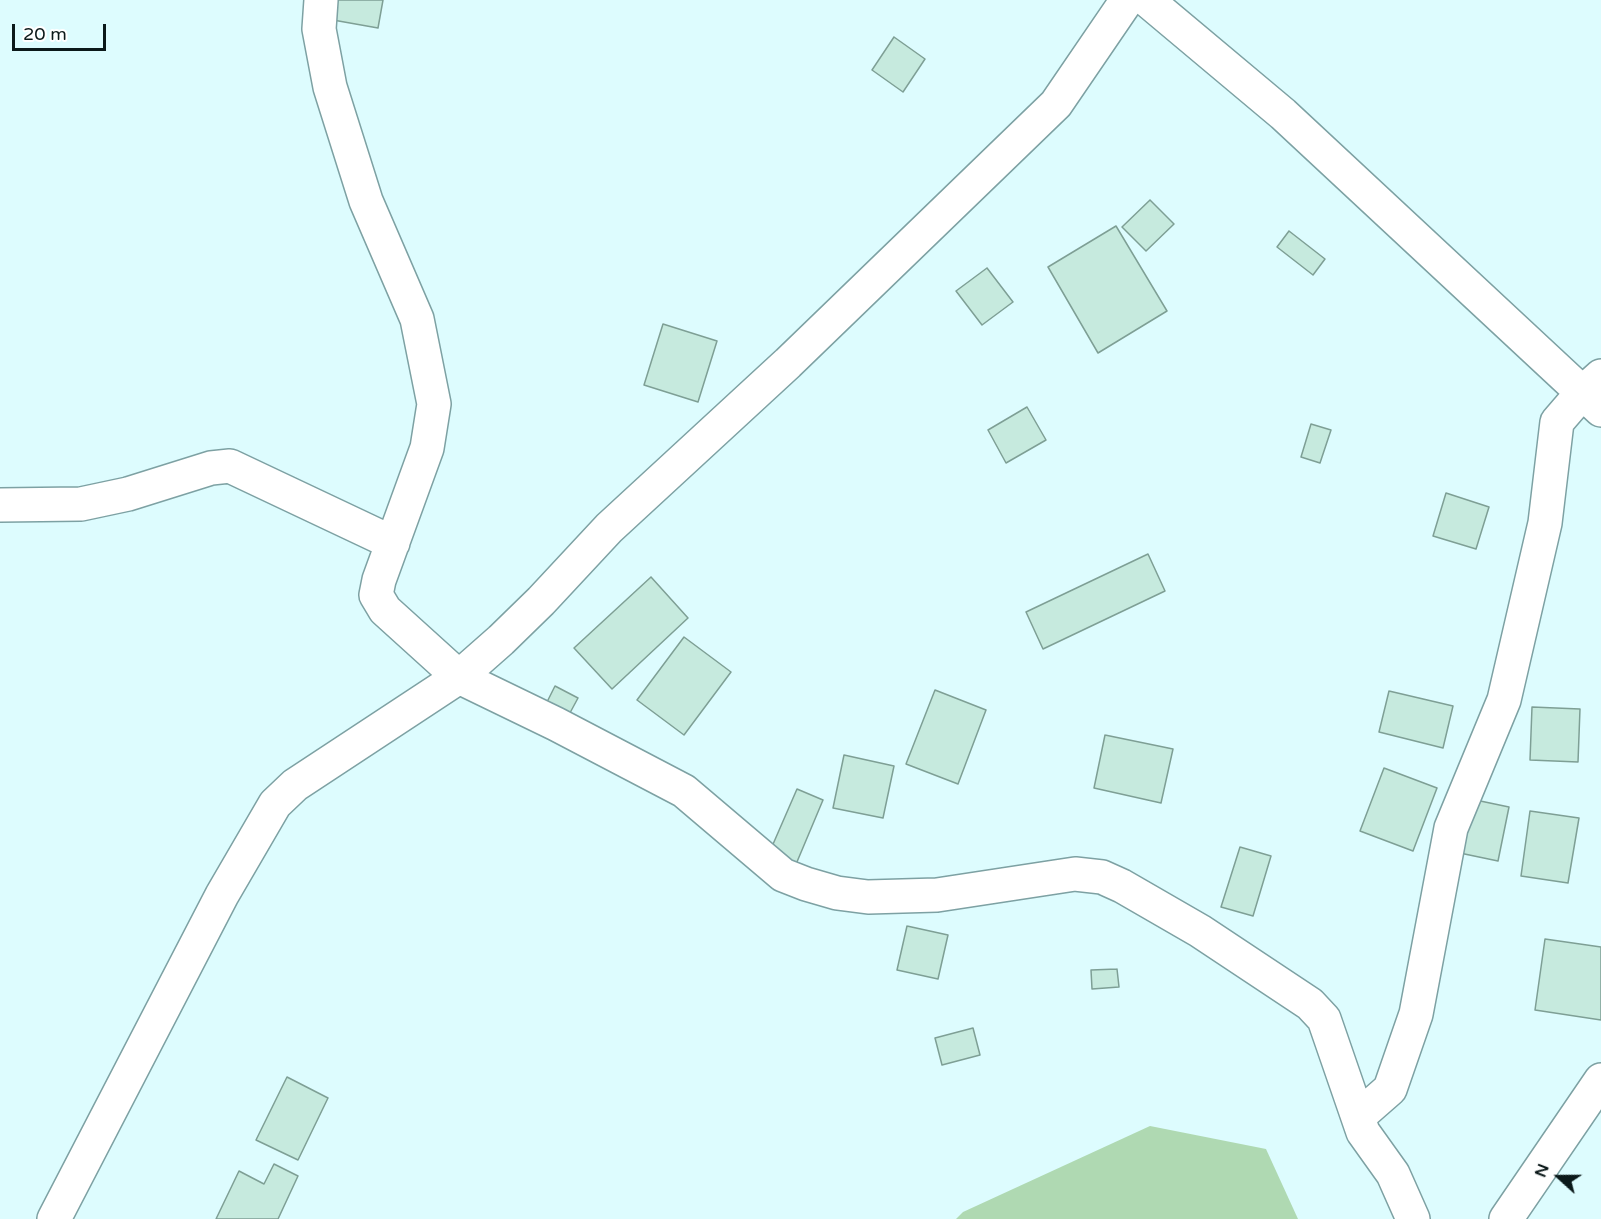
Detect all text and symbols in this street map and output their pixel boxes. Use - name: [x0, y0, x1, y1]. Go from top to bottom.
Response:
- scale bar: [15, 12, 110, 50]
- text: 20 m: [23, 23, 67, 45]
- north arrow: [1529, 1147, 1589, 1207]
- text: N: [1531, 1161, 1554, 1180]

